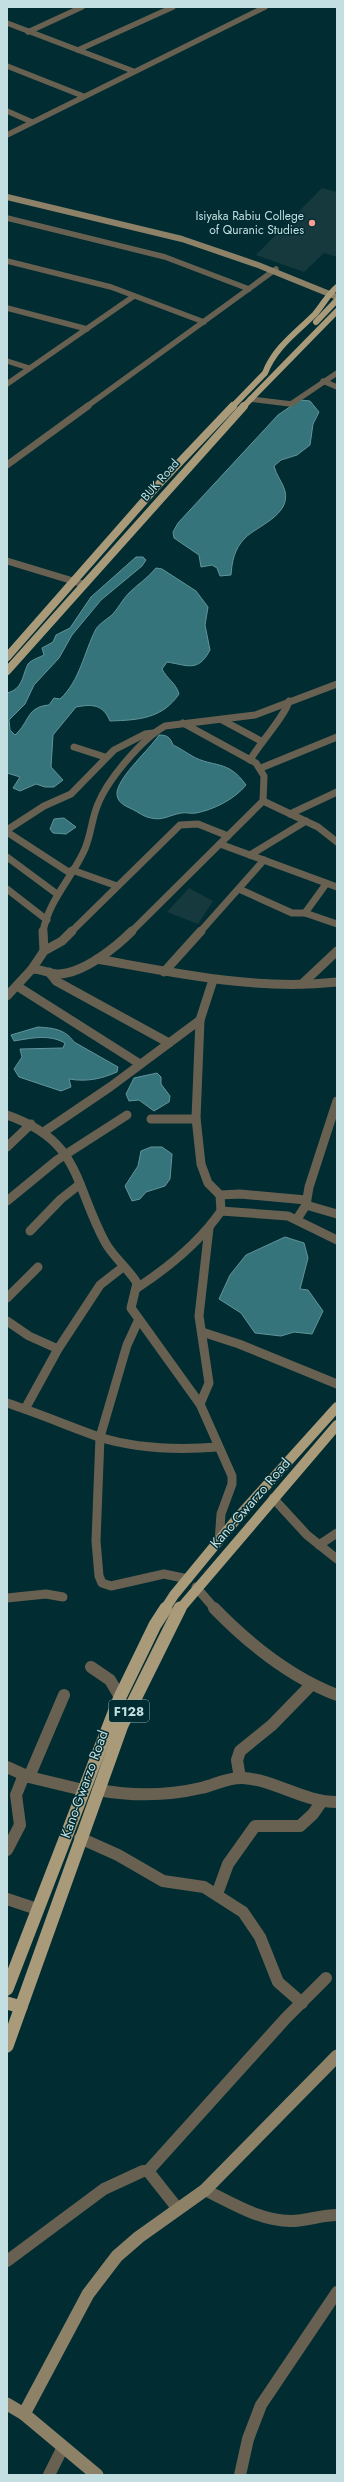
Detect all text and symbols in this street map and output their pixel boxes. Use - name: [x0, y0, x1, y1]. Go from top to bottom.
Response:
- place label: Isiyaka Rabiu College of Quranic Studies: [196, 207, 304, 239]
- marker: Isiyaka Rabiu College of Quranic Studies: [307, 218, 317, 228]
- street label: BUK Road: [137, 455, 183, 505]
- street label: Kano-Gwarzo Road: [205, 1454, 295, 1552]
- road number: F128: [109, 1700, 149, 1722]
- street label: Kano-Gwarzo Road: [55, 1727, 113, 1841]

